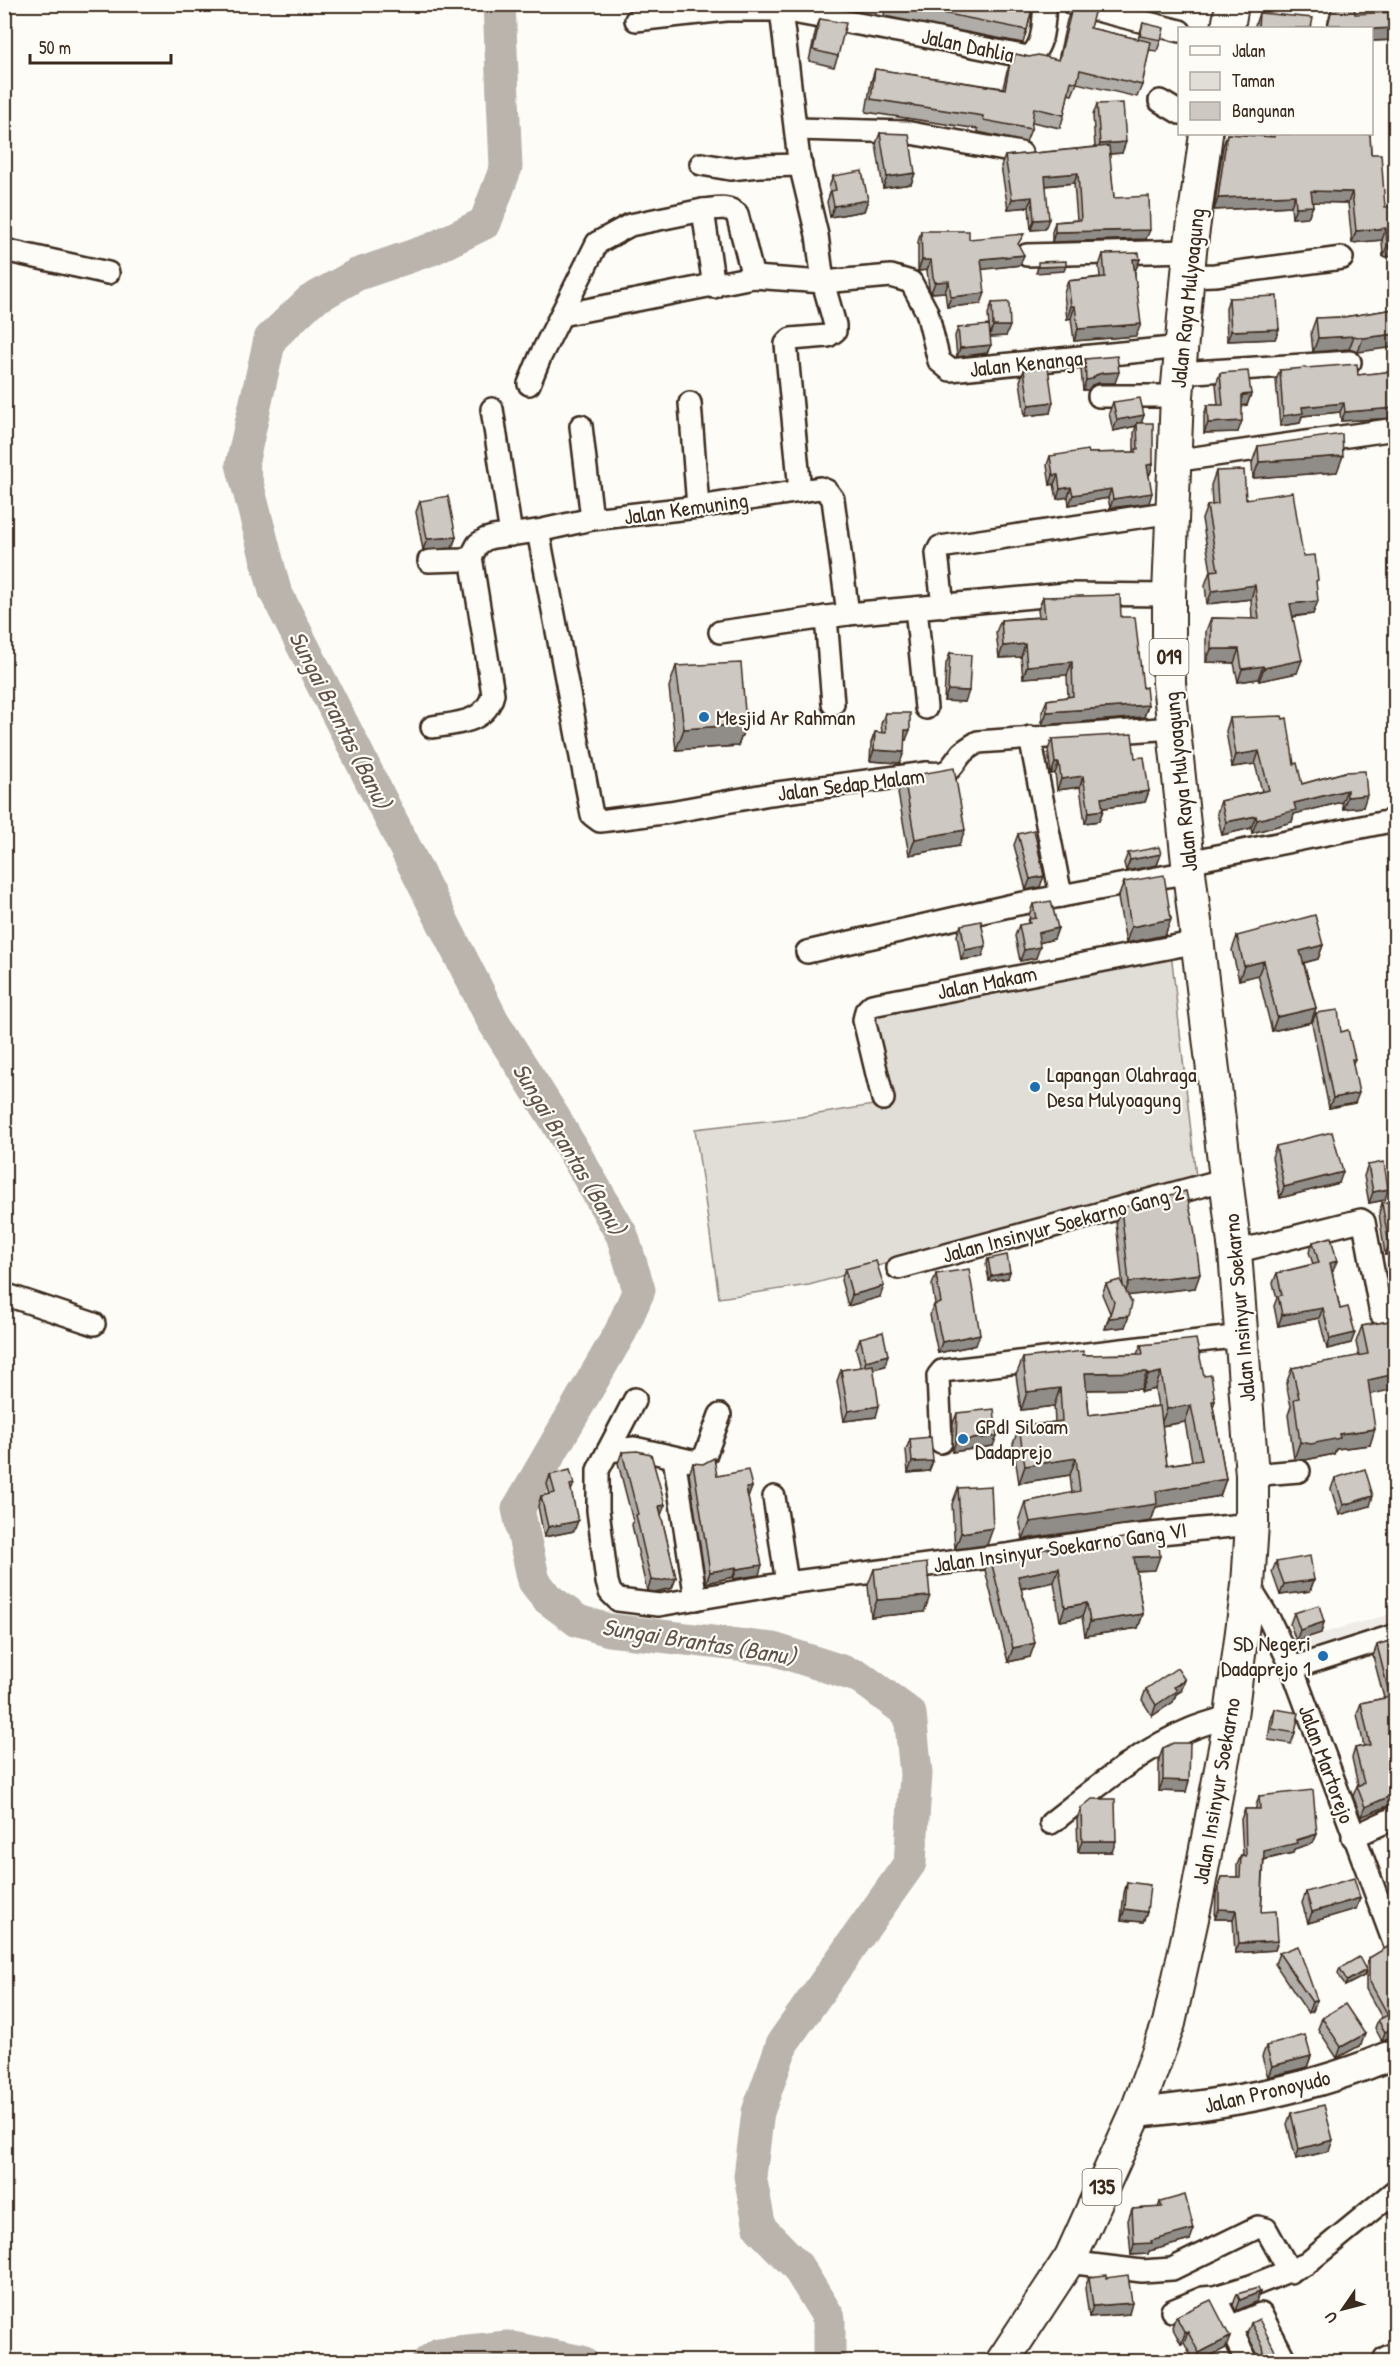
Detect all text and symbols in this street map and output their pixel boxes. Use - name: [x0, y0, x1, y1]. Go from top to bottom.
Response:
- street label: Jalan Dahlia: [919, 21, 1017, 70]
- scale bar: [30, 27, 171, 65]
- legend: [1178, 27, 1373, 135]
- text: 50 m: [39, 35, 71, 60]
- text: Jalan: [1232, 38, 1266, 63]
- text: Taman: [1232, 68, 1275, 93]
- text: Bangunan: [1232, 98, 1295, 123]
- street label: Jalan Raya Mulyoagung: [1163, 207, 1211, 389]
- street label: Jalan Kenanga: [968, 342, 1084, 384]
- street label: Jalan Kemuning: [622, 484, 750, 532]
- water label: Sungai Brantas (Banu): [281, 625, 401, 816]
- road number: 019: [1150, 639, 1188, 675]
- street label: Jalan Raya Mulyoagung: [1156, 691, 1204, 873]
- place label: Mesjid Ar Rahman: [716, 702, 856, 732]
- marker: Mesjid Ar Rahman: [697, 710, 711, 724]
- street label: Jalan Sedap Malam: [776, 760, 926, 808]
- street label: Jalan Makam: [935, 958, 1039, 1006]
- water label: Sungai Brantas (Banu): [505, 1057, 635, 1243]
- place label: Lapangan Olahraga Desa Mulyoagung: [1047, 1059, 1197, 1114]
- marker: Lapangan Olahraga Desa Mulyoagung: [1028, 1080, 1042, 1094]
- street label: Jalan Insinyur Soekarno Gang 2: [939, 1176, 1188, 1270]
- street label: Jalan Insinyur Soekarno: [1216, 1212, 1262, 1403]
- place label: GPdI Siloam Dadaprejo: [975, 1411, 1068, 1466]
- marker: GPdI Siloam Dadaprejo: [956, 1432, 970, 1446]
- street label: Jalan Insinyur Soekarno Gang VI: [931, 1514, 1189, 1580]
- water label: Sungai Brantas (Banu): [600, 1610, 800, 1673]
- place label: SD Negeri Dadaprejo 1: [1221, 1628, 1311, 1683]
- marker: SD Negeri Dadaprejo 1: [1316, 1649, 1330, 1663]
- street label: Jalan Insinyur Soekarno: [1185, 1695, 1247, 1887]
- street label: Jalan Martorejo: [1292, 1701, 1362, 1828]
- street label: Jalan Pronoyudo: [1201, 2062, 1333, 2120]
- road number: 135: [1082, 2169, 1122, 2205]
- north arrow: [1313, 2279, 1373, 2339]
- text: U: [1319, 2308, 1342, 2328]

